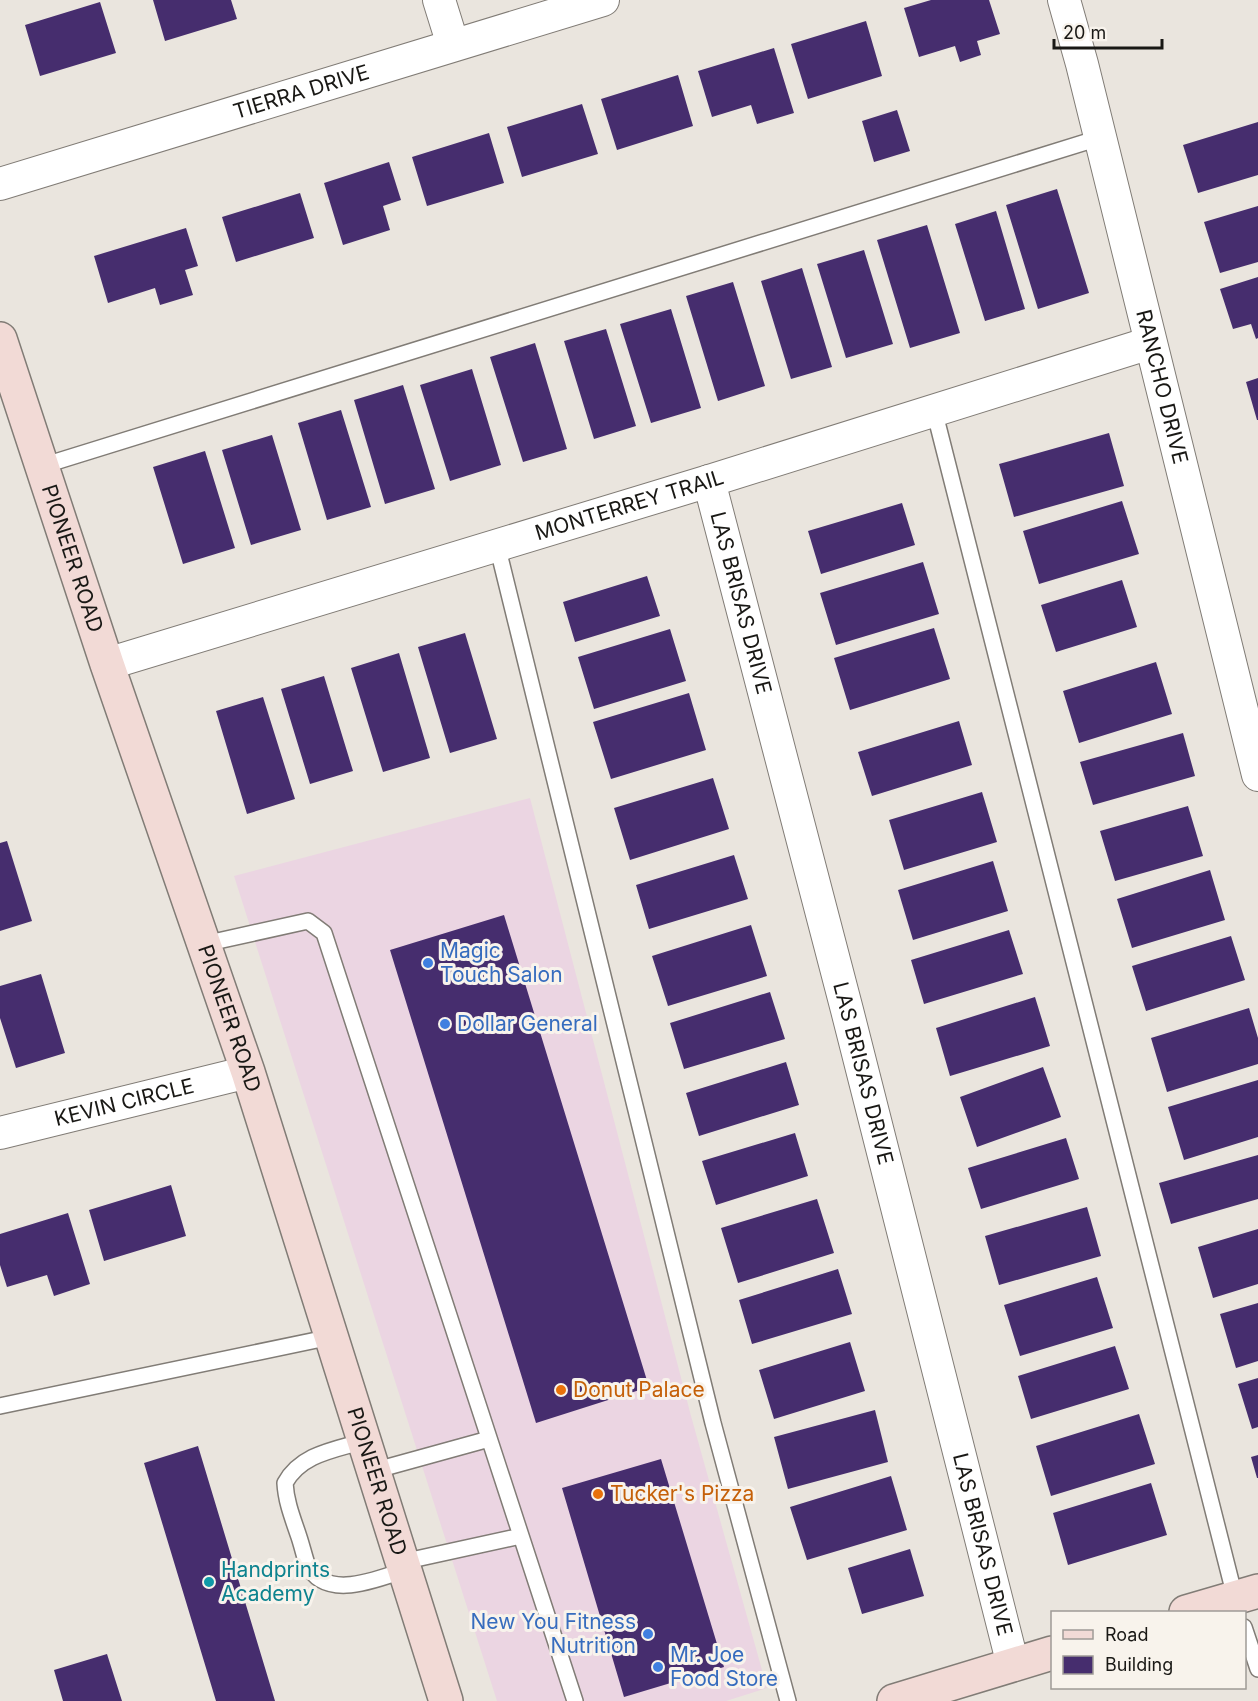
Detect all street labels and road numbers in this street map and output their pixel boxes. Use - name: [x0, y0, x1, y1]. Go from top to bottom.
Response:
- street label: TIERRA DRIVE: [230, 59, 372, 124]
- street label: RANCHO DRIVE: [1131, 307, 1194, 466]
- street label: MONTERREY TRAIL: [532, 464, 727, 545]
- street label: PIONEER ROAD: [37, 481, 109, 635]
- street label: LAS BRISAS DRIVE: [706, 509, 777, 697]
- street label: PIONEER ROAD: [193, 941, 266, 1095]
- street label: LAS BRISAS DRIVE: [828, 979, 899, 1167]
- street label: KEVIN CIRCLE: [52, 1073, 197, 1131]
- street label: PIONEER ROAD: [342, 1404, 412, 1558]
- street label: LAS BRISAS DRIVE: [948, 1450, 1018, 1638]

